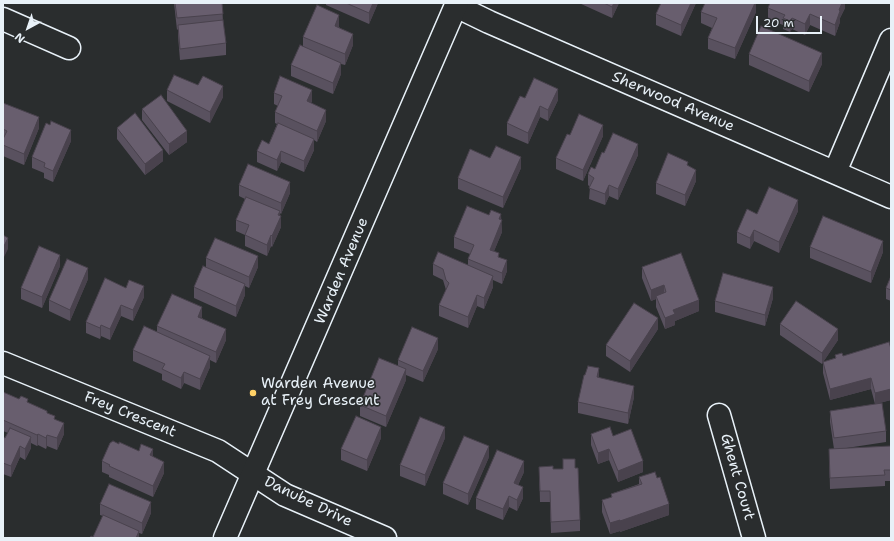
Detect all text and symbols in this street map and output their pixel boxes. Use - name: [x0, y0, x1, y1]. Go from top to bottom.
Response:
- north arrow: [8, 8, 48, 48]
- scale bar: [758, 8, 824, 34]
- text: 20 m: [763, 15, 794, 31]
- text: N: [12, 29, 28, 46]
- street label: Sherwood Avenue: [609, 68, 737, 136]
- street label: Warden Avenue: [311, 215, 373, 327]
- place label: Warden Avenue at Frey Crescent: [261, 375, 380, 410]
- street label: Frey Crescent: [81, 388, 179, 442]
- marker: Warden Avenue at Frey Crescent: [248, 388, 258, 398]
- street label: Ghent Court: [716, 432, 758, 522]
- street label: Danube Drive: [261, 473, 355, 531]

